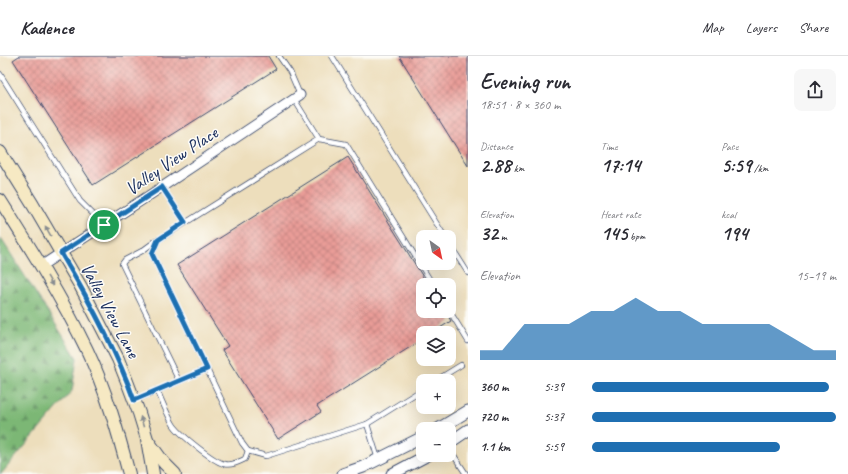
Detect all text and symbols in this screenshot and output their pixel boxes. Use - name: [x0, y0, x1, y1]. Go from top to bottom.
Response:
- text: Kadence: [20, 16, 74, 40]
- text: Map: [702, 19, 724, 36]
- text: Layers: [746, 19, 777, 36]
- text: Share: [799, 19, 828, 36]
- text: Evening run: [480, 68, 570, 96]
- button: share: [794, 69, 836, 111]
- text: 18:51 · 8 × 360 m: [480, 97, 561, 113]
- street label: Valley View Place: [121, 120, 224, 201]
- text: Distance: [480, 139, 513, 153]
- text: Time: [601, 139, 618, 153]
- text: Pace: [721, 139, 738, 153]
- text: 2.88: [480, 153, 511, 178]
- text: 17:14: [601, 153, 641, 178]
- text: 5:59: [721, 153, 751, 178]
- text: km: [511, 161, 524, 175]
- text: /km: [751, 161, 768, 175]
- text: Elevation: [480, 207, 514, 221]
- text: Heart rate: [601, 207, 641, 221]
- text: kcal: [721, 207, 736, 221]
- pin: [87, 208, 121, 242]
- icon: arrive: [93, 214, 115, 236]
- text: 32: [480, 221, 498, 246]
- text: 145: [601, 221, 627, 246]
- text: 194: [721, 221, 748, 246]
- one-way arrow: [45, 225, 51, 236]
- text: m: [498, 229, 507, 243]
- text: bpm: [627, 229, 645, 243]
- north arrow: [416, 230, 456, 270]
- map controls: [416, 230, 456, 462]
- street label: Valley View Lane: [75, 259, 146, 364]
- text: Elevation: [480, 268, 520, 284]
- text: 15–19 m: [796, 268, 836, 284]
- one-way arrow: [46, 275, 53, 287]
- button: locate: [416, 278, 456, 318]
- button: layers: [416, 326, 456, 366]
- button: +: [416, 374, 456, 414]
- text: 360 m: [480, 379, 508, 395]
- text: 5:39: [544, 379, 564, 395]
- text: 720 m: [480, 409, 508, 425]
- text: 5:37: [544, 409, 564, 425]
- one-way arrow: [139, 416, 145, 428]
- button: −: [416, 422, 456, 462]
- text: 1.1 km: [480, 439, 510, 455]
- text: 5:59: [544, 439, 564, 455]

